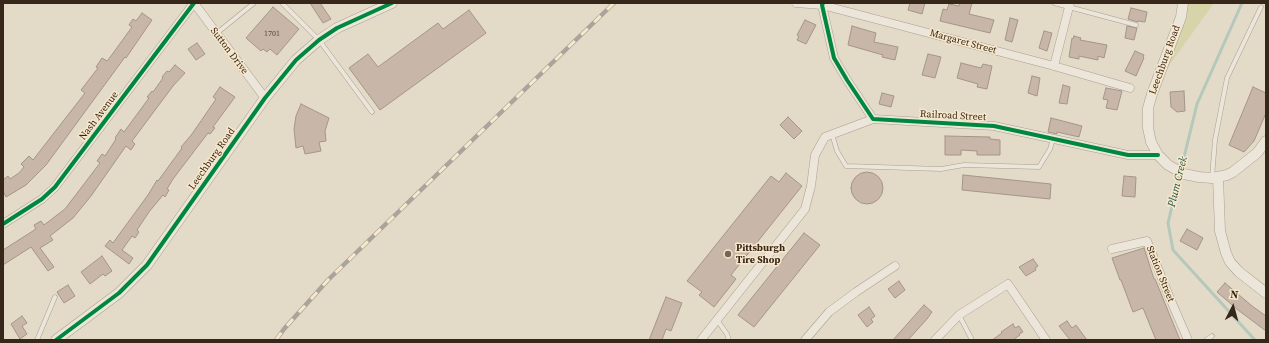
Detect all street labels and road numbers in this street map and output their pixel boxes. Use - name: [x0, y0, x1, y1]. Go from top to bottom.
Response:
- street label: Leechburg Road: [1147, 24, 1183, 96]
- street label: Sutton Drive: [208, 25, 250, 77]
- street label: Margaret Street: [928, 27, 998, 57]
- street label: Nash Avenue: [77, 89, 121, 143]
- street label: Railroad Street: [920, 108, 986, 124]
- street label: Leechburg Road: [186, 126, 238, 192]
- street label: Station Street: [1143, 244, 1177, 304]

